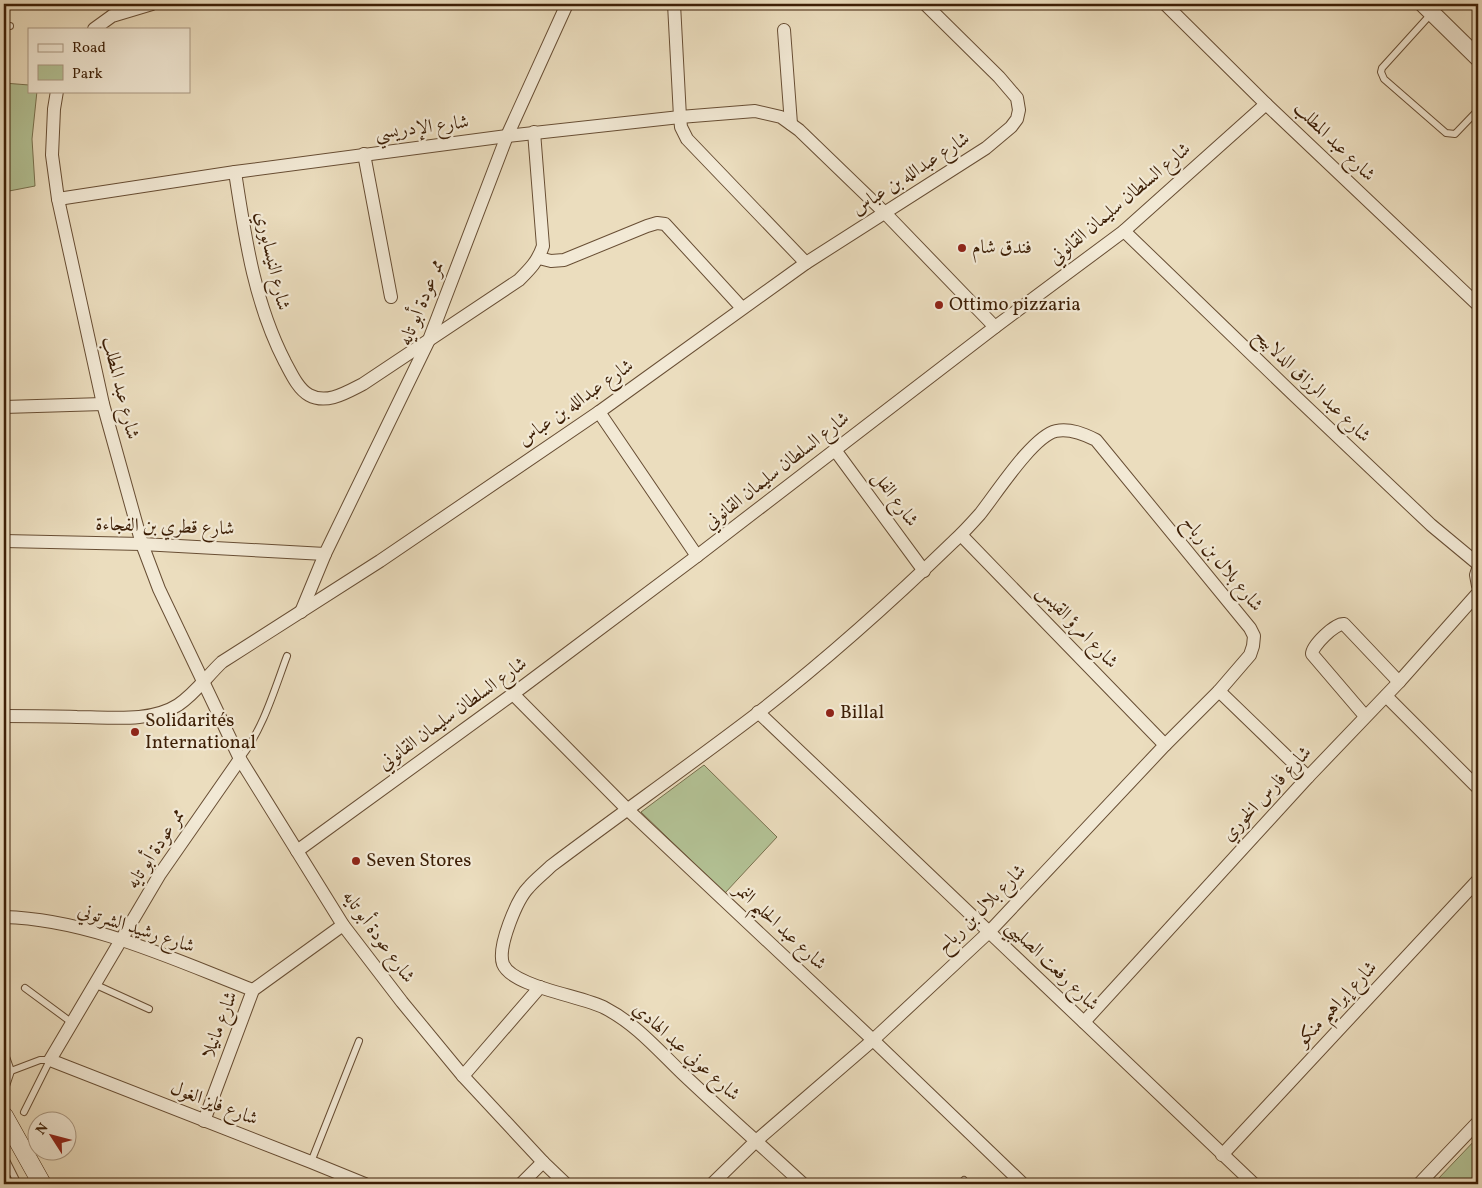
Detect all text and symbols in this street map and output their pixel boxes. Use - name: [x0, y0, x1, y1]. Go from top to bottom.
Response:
- legend: [28, 28, 190, 92]
- text: Road: [72, 38, 106, 59]
- text: Park: [72, 64, 103, 85]
- street label: شارع عبد المطلب: [1286, 96, 1381, 189]
- street label: شارع الإدريسي: [374, 109, 471, 150]
- street label: شارع عبدالله بن عباس: [847, 126, 976, 223]
- street label: شارع السلطان سليمان القانوني: [1043, 137, 1197, 272]
- street label: شارع النيسابوري: [247, 209, 296, 313]
- place label: فندق شام: [972, 235, 1032, 263]
- marker: فندق شام: [956, 242, 968, 254]
- street label: ممر عودة أبو تايه: [392, 256, 451, 350]
- place label: Ottimo pizzaria: [949, 292, 1081, 318]
- marker: Ottimo pizzaria: [933, 299, 945, 311]
- street label: شارع عبد الرزاق الدلابيح: [1246, 323, 1376, 451]
- street label: شارع عبد المطلب: [94, 334, 145, 442]
- street label: شارع عبدالله بن عباس: [513, 353, 640, 454]
- street label: شارع السلطان سليمان القانوني: [699, 406, 856, 537]
- street label: شارع الفل: [865, 466, 924, 533]
- street label: شارع بلال بن رباح: [1173, 511, 1269, 619]
- street label: شارع قطري بن الفجاءة: [95, 512, 235, 543]
- street label: شارع امرؤ القيس: [1030, 579, 1124, 675]
- street label: شارع السلطان سليمان القانوني: [373, 651, 533, 778]
- place label: Billal: [840, 700, 884, 726]
- marker: Billal: [824, 707, 836, 719]
- place label: Solidarités International: [145, 708, 256, 756]
- marker: Solidarités International: [129, 726, 141, 738]
- street label: شارع فارس الخوري: [1216, 741, 1319, 848]
- street label: ممر عودة أبو تايه: [119, 803, 192, 894]
- place label: Seven Stores: [366, 848, 471, 874]
- marker: Seven Stores: [350, 855, 362, 867]
- street label: شارع بلال بن رباح: [932, 859, 1034, 961]
- street label: شارع عبد الحليم النمر: [723, 876, 832, 980]
- street label: شارع عودة أبو تايه: [335, 885, 421, 989]
- street label: شارع رشيد الشرتوني: [74, 898, 198, 961]
- street label: شارع رفعت الصليبي: [997, 915, 1105, 1020]
- street label: شارع إبراهيم منكو: [1289, 955, 1387, 1057]
- street label: شارع مانيلا: [195, 988, 246, 1063]
- street label: شارع عوني عبد الهادي: [626, 997, 746, 1108]
- street label: شارع فايز الغول: [166, 1075, 262, 1134]
- north arrow: [28, 1110, 78, 1160]
- text: N: [32, 1120, 53, 1139]

